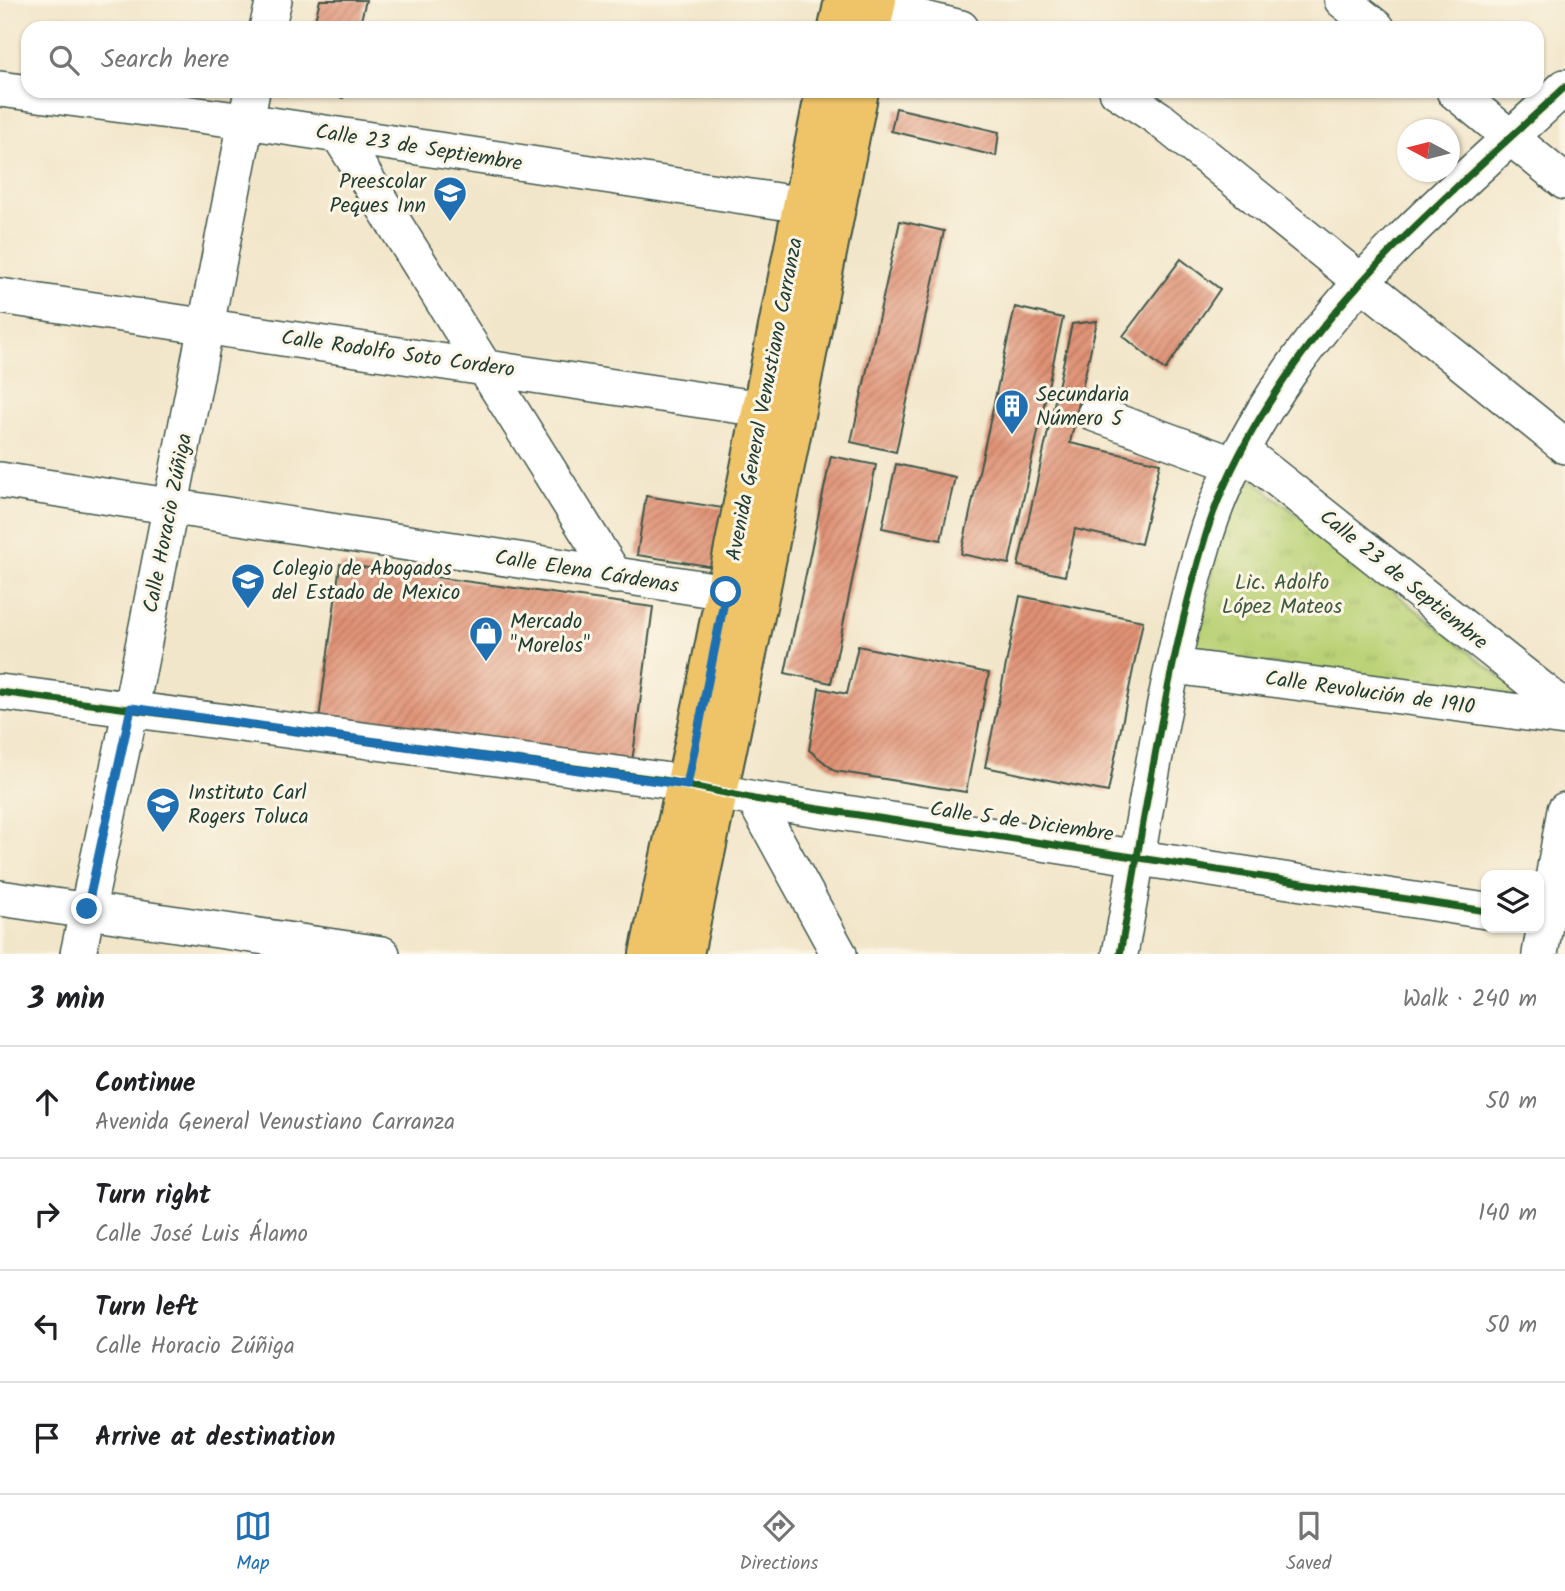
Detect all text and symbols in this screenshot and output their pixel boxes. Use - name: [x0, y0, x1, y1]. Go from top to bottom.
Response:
- search box: [21, 21, 1544, 98]
- text: Search here: [101, 39, 229, 81]
- icon: search: [45, 41, 83, 79]
- street label: Calle 23 de Septiembre: [313, 116, 525, 181]
- north arrow: [1397, 119, 1460, 182]
- place label: Preescolar Peques Inn: [329, 166, 427, 223]
- school or university icon: Preescolar Peques Inn: [431, 174, 469, 223]
- street label: Avenida General Venustiano Carranza: [718, 235, 813, 564]
- street label: Calle Rodolfo Soto Cordero: [279, 322, 517, 387]
- place label: Secundaria Número 5: [1036, 379, 1129, 436]
- building icon: Secundaria Número 5: [993, 387, 1031, 436]
- street label: Calle Horacio Zúñiga: [135, 431, 202, 616]
- street label: Calle 23 de Septiembre: [1311, 502, 1495, 659]
- street label: Calle Elena Cárdenas: [492, 542, 681, 603]
- place label: Colegio de Abogados del Estado de Mexico: [272, 553, 460, 610]
- school or university icon: Colegio de Abogados del Estado de Mexico: [229, 561, 267, 610]
- park label: Lic. Adolfo López Mateos: [1222, 567, 1342, 624]
- route start: [710, 576, 741, 607]
- place label: Mercado "Morelos": [510, 606, 590, 663]
- shop icon: Mercado "Morelos": [467, 614, 505, 663]
- street label: Calle Revolución de 1910: [1263, 662, 1477, 725]
- place label: Instituto Carl Rogers Toluca: [188, 777, 309, 834]
- school or university icon: Instituto Carl Rogers Toluca: [144, 785, 182, 834]
- street label: Calle 5 de Diciembre: [928, 793, 1116, 852]
- map controls: [1481, 870, 1544, 933]
- button: layers: [1481, 870, 1544, 933]
- route end: [71, 893, 102, 924]
- text: 3 min: [28, 976, 105, 1024]
- text: Walk · 240 m: [1403, 982, 1537, 1018]
- text: Continue: [95, 1063, 196, 1105]
- icon: ahead: [28, 1083, 66, 1121]
- text: 50 m: [1486, 1084, 1537, 1120]
- text: Avenida General Venustiano Carranza: [95, 1105, 455, 1141]
- text: Turn right: [95, 1175, 211, 1217]
- icon: right: [28, 1195, 66, 1233]
- text: 140 m: [1478, 1196, 1537, 1232]
- text: Calle José Luis Álamo: [95, 1217, 308, 1253]
- text: Turn left: [95, 1287, 198, 1329]
- icon: left: [28, 1307, 66, 1345]
- text: 50 m: [1486, 1308, 1537, 1344]
- text: Calle Horacio Zúñiga: [95, 1329, 295, 1365]
- text: Arrive at destination: [95, 1417, 335, 1459]
- icon: arrive: [28, 1419, 66, 1457]
- tab: Map: [234, 1507, 272, 1579]
- tab: Directions: [740, 1507, 818, 1579]
- tab: Saved: [1286, 1507, 1331, 1579]

